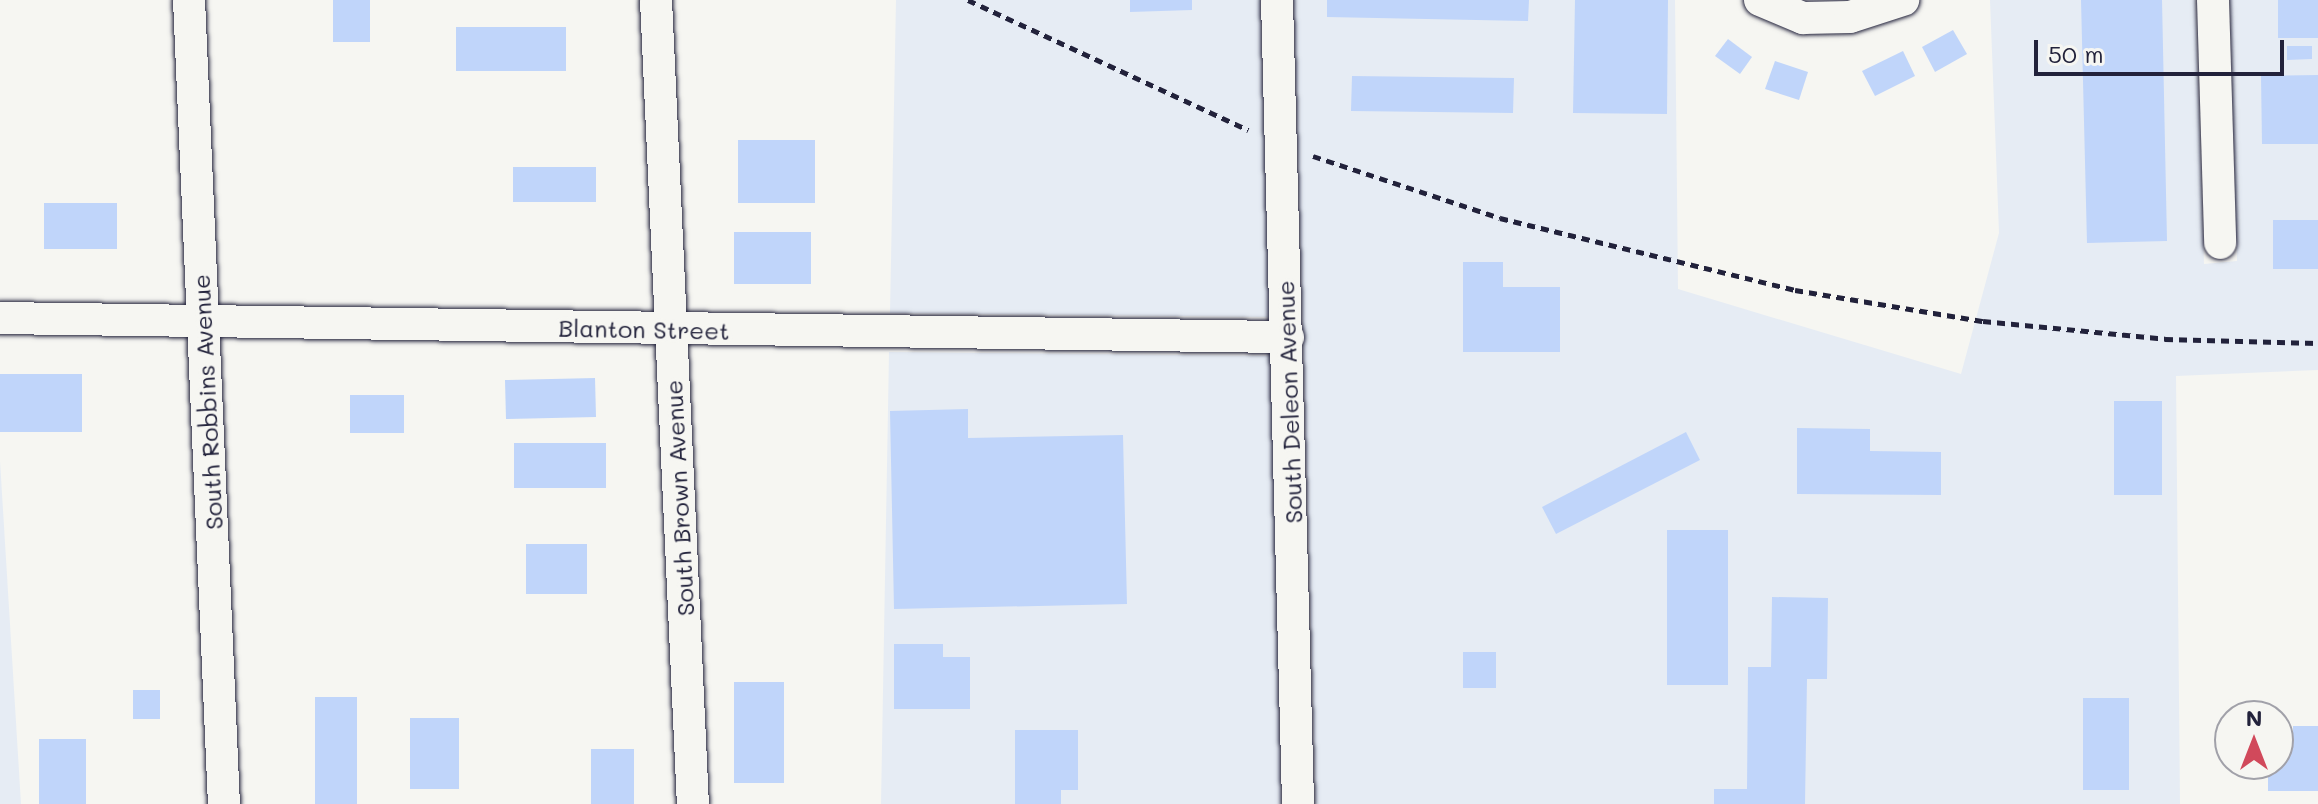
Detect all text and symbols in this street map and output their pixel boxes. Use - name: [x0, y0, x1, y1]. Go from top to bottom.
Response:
- scale bar: [2038, 24, 2288, 74]
- text: 50 m: [2048, 38, 2104, 69]
- street label: South Robbins Avenue: [186, 273, 228, 531]
- street label: South Deleon Avenue: [1270, 280, 1308, 524]
- street label: Blanton Street: [558, 313, 730, 345]
- street label: South Brown Avenue: [658, 379, 700, 617]
- north arrow: [2214, 700, 2294, 780]
- text: N: [2246, 703, 2262, 732]

